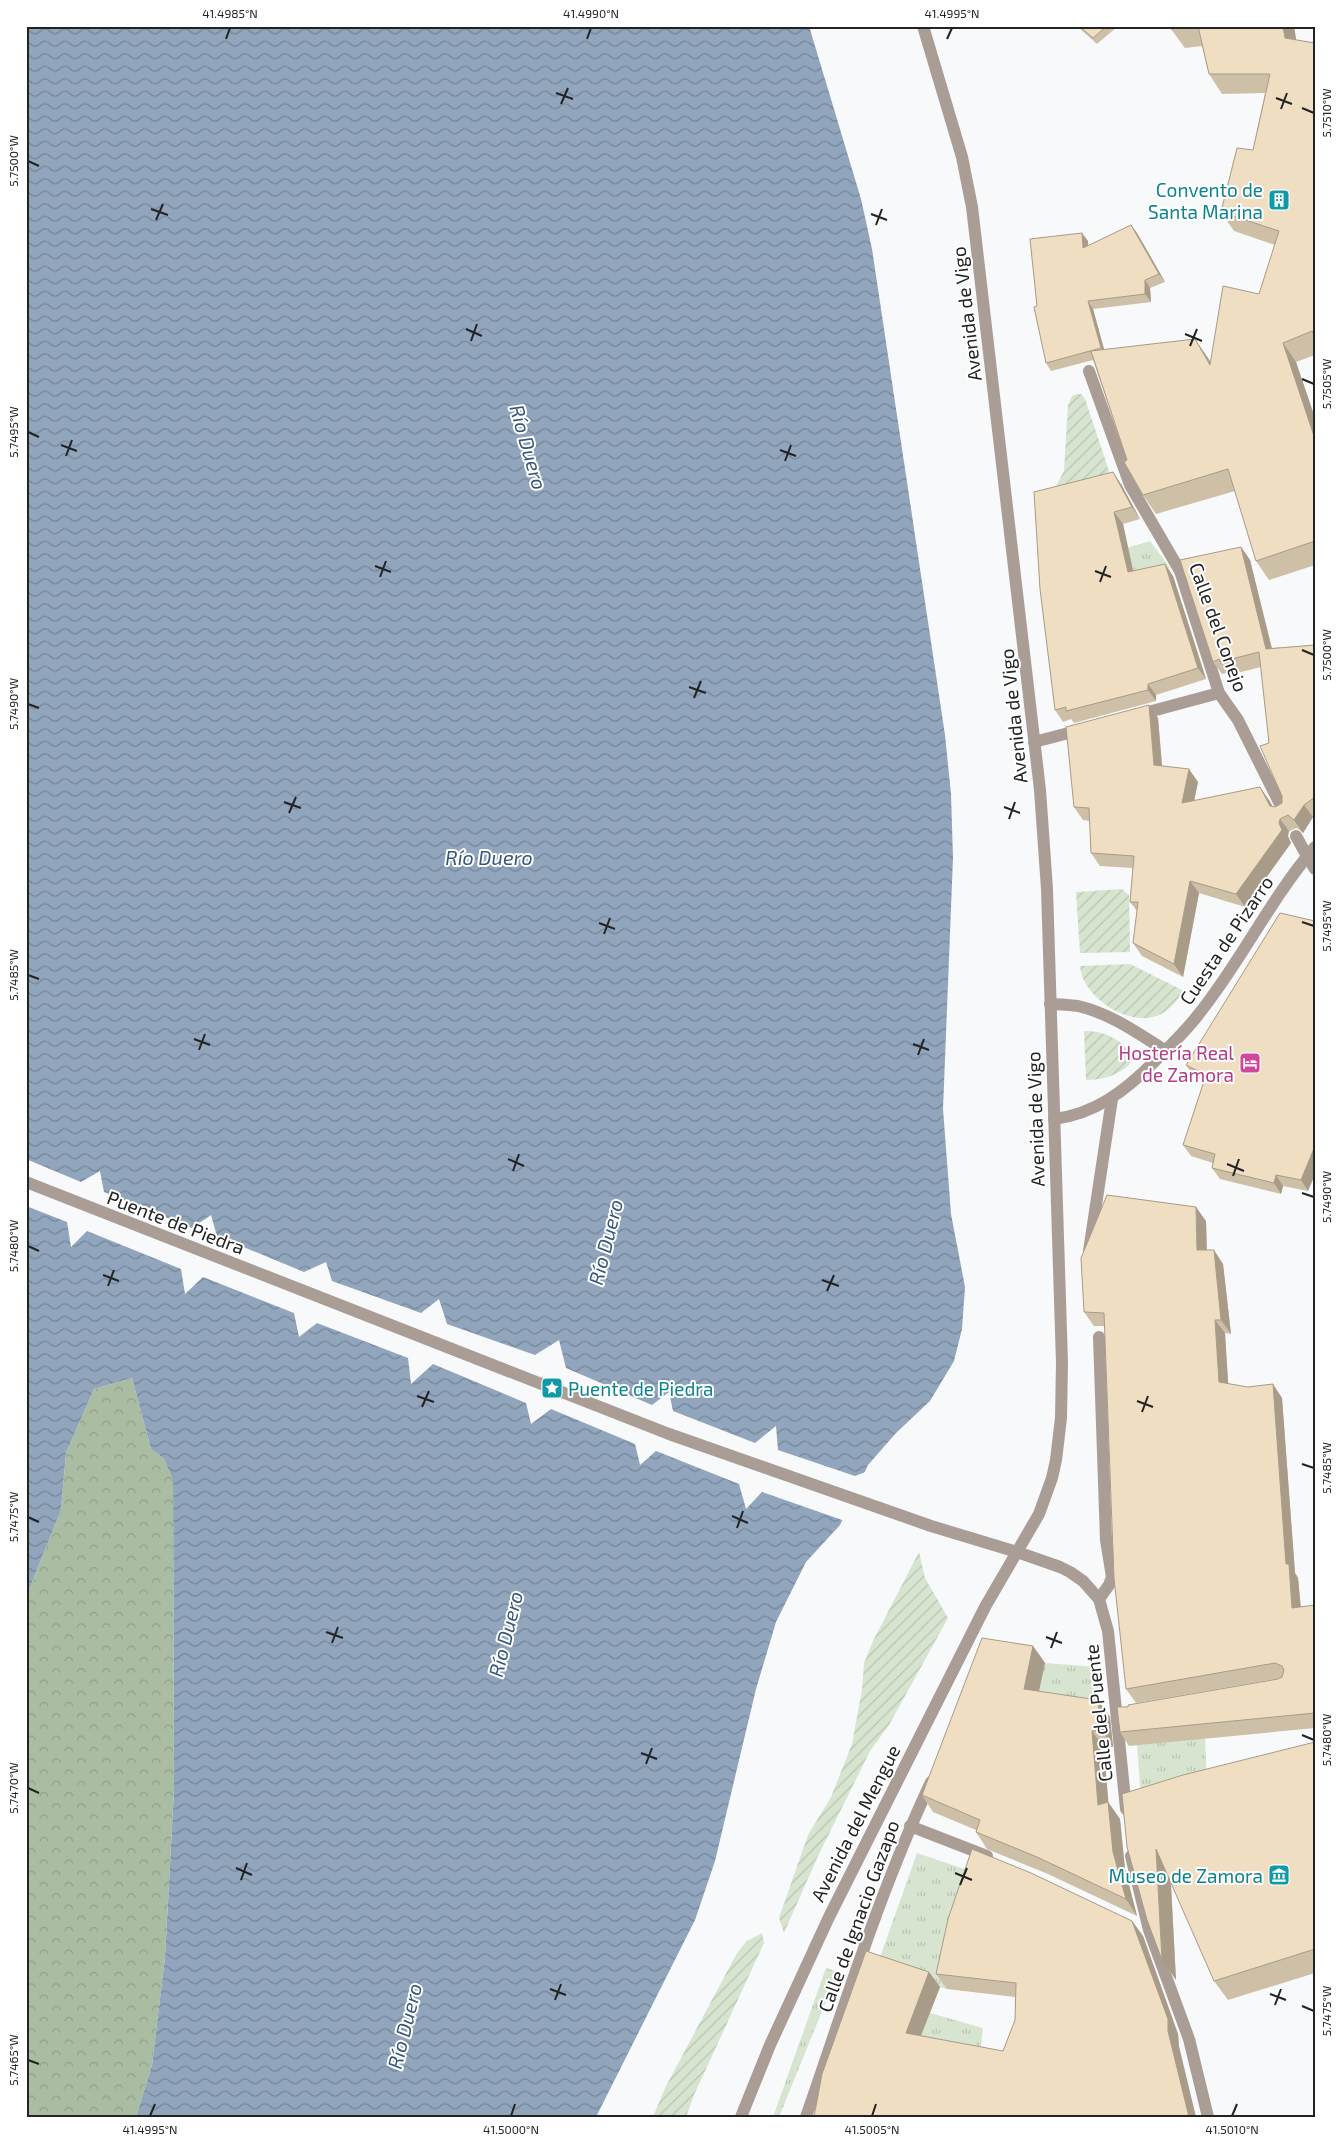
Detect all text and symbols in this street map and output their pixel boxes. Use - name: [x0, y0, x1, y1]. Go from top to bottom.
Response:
- text: 41.4985°N: [202, 6, 258, 20]
- text: 41.4990°N: [563, 6, 619, 20]
- text: 41.4995°N: [924, 6, 980, 20]
- text: 5.7510°W: [1319, 88, 1333, 138]
- text: 5.7500°W: [6, 135, 20, 187]
- place label: Convento de Santa Marina: [1148, 178, 1263, 223]
- building icon: Convento de Santa Marina: [1267, 188, 1291, 212]
- street label: Avenida de Vigo: [946, 245, 986, 383]
- text: 5.7505°W: [1319, 359, 1333, 409]
- water label: Río Duero: [505, 402, 553, 492]
- text: 5.7495°W: [6, 406, 20, 458]
- street label: Calle del Conejo: [1185, 559, 1253, 695]
- text: 5.7500°W: [1319, 629, 1333, 681]
- street label: Avenida de Vigo: [994, 647, 1032, 785]
- text: 5.7490°W: [6, 678, 20, 730]
- water label: Río Duero: [445, 845, 533, 869]
- street label: Cuesta de Pizarro: [1174, 871, 1278, 1009]
- text: 5.7495°W: [1319, 900, 1333, 952]
- text: 5.7485°W: [6, 949, 20, 1001]
- place label: Hostería Real de Zamora: [1118, 1041, 1234, 1086]
- street label: Avenida de Vigo: [1021, 1051, 1049, 1187]
- hotel icon: Hostería Real de Zamora: [1238, 1051, 1262, 1075]
- text: 5.7490°W: [1319, 1171, 1333, 1223]
- street label: Puente de Piedra: [104, 1185, 248, 1259]
- water label: Río Duero: [583, 1197, 627, 1287]
- text: 5.7480°W: [6, 1220, 20, 1272]
- place icon: Puente de Piedra: [540, 1376, 564, 1400]
- place label: Puente de Piedra: [568, 1377, 713, 1400]
- text: 5.7485°W: [1319, 1442, 1333, 1494]
- text: 5.7475°W: [6, 1492, 20, 1542]
- water label: Río Duero: [483, 1589, 527, 1679]
- street label: Calle del Puente: [1079, 1643, 1117, 1783]
- text: 5.7480°W: [1319, 1714, 1333, 1766]
- street label: Avenida del Mengue: [805, 1741, 905, 1905]
- text: 5.7470°W: [6, 1762, 20, 1814]
- street label: Calle de Ignacio Gazapo: [813, 1817, 903, 2015]
- museum icon: Museo de Zamora: [1267, 1863, 1291, 1887]
- place label: Museo de Zamora: [1109, 1864, 1263, 1887]
- water label: Río Duero: [382, 1981, 426, 2071]
- text: 5.7475°W: [1319, 1986, 1333, 2036]
- text: 5.7465°W: [6, 2034, 20, 2086]
- text: 41.4995°N: [122, 2122, 178, 2136]
- text: 41.5000°N: [483, 2122, 539, 2136]
- text: 41.5005°N: [844, 2122, 900, 2136]
- text: 41.5010°N: [1205, 2122, 1259, 2136]

